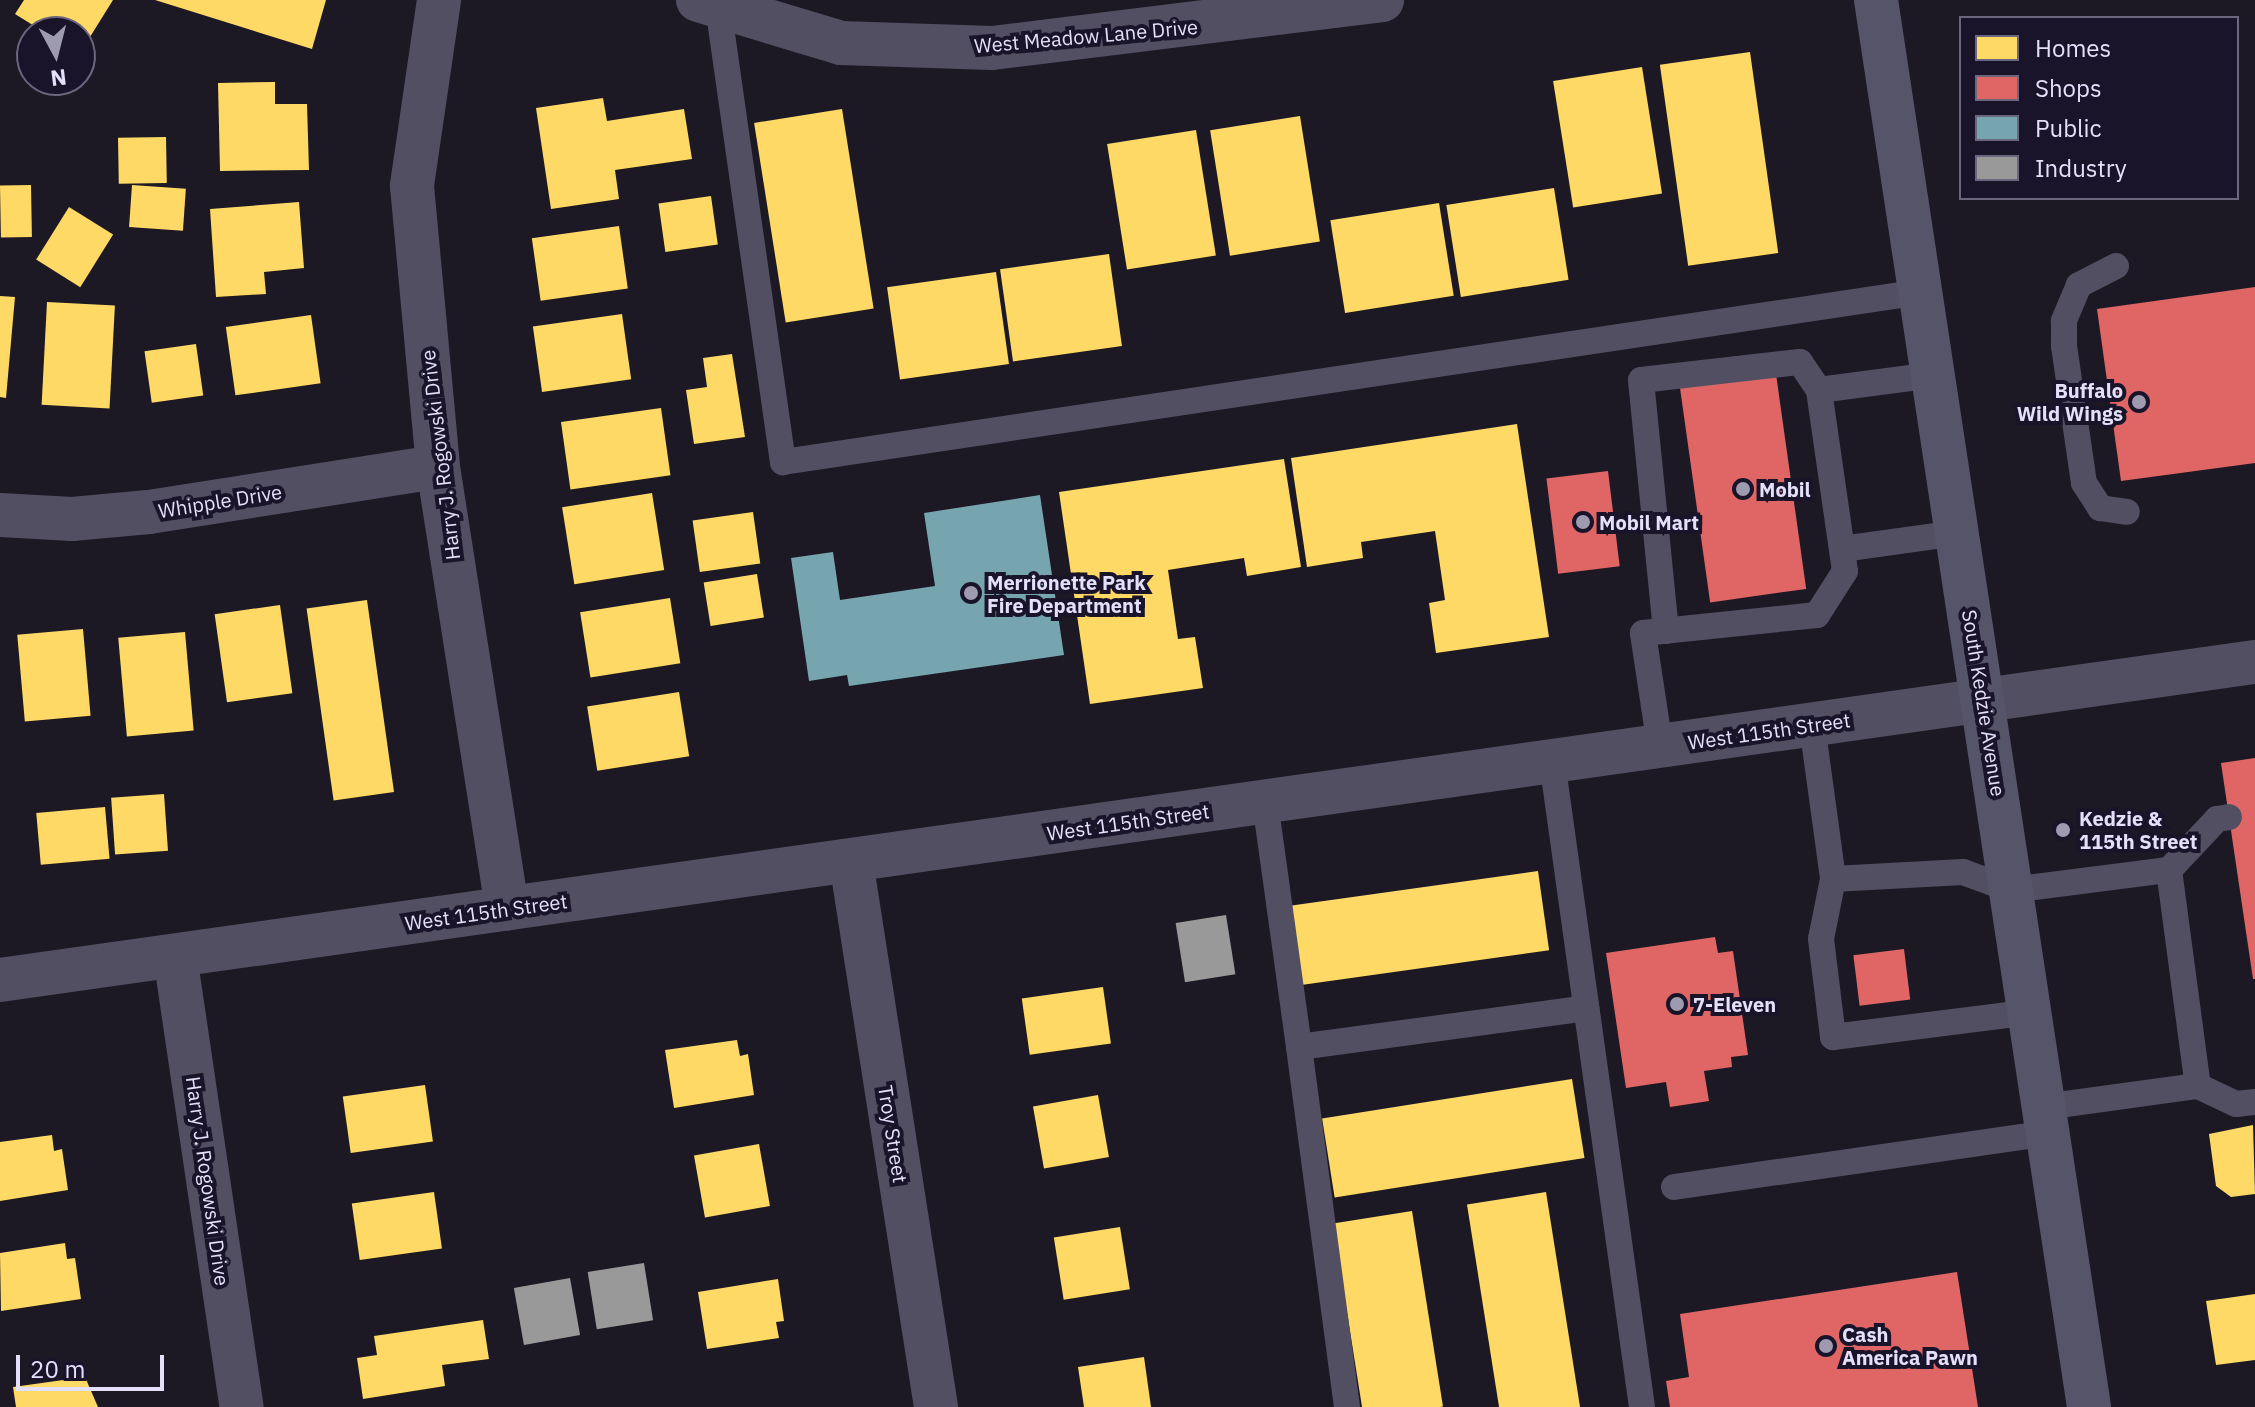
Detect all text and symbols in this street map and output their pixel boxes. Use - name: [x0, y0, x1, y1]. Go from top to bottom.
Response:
- street label: West Meadow Lane Drive: [973, 14, 1199, 58]
- north arrow: [16, 16, 96, 96]
- legend: [1959, 16, 2239, 200]
- text: Homes: [2035, 32, 2111, 64]
- text: N: [49, 63, 68, 94]
- text: Shops: [2035, 72, 2102, 104]
- text: Public: [2035, 112, 2102, 144]
- text: Industry: [2035, 152, 2127, 184]
- street label: Harry J. Rogowski Drive: [415, 349, 465, 561]
- place label: Buffalo Wild Wings: [2017, 378, 2123, 425]
- marker: Buffalo Wild Wings: [2130, 393, 2148, 411]
- place label: Mobil: [1759, 477, 1811, 501]
- street label: Whipple Drive: [156, 479, 284, 523]
- marker: Mobil: [1734, 480, 1752, 498]
- place label: Mobil Mart: [1599, 510, 1699, 534]
- marker: Mobil Mart: [1574, 513, 1592, 531]
- place label: Merrionette Park Fire Department: [987, 570, 1146, 617]
- marker: Merrionette Park Fire Department: [962, 584, 980, 602]
- street label: South Kedzie Avenue: [1957, 608, 2011, 798]
- street label: West 115th Street: [1686, 708, 1852, 754]
- street label: West 115th Street: [1045, 799, 1211, 845]
- place label: Kedzie & 115th Street: [2079, 806, 2197, 853]
- marker: Kedzie & 115th Street: [2054, 821, 2072, 839]
- street label: West 115th Street: [403, 889, 569, 935]
- place label: 7-Eleven: [1693, 992, 1776, 1016]
- marker: 7-Eleven: [1668, 995, 1686, 1013]
- street label: Harry J. Rogowski Drive: [181, 1075, 235, 1287]
- street label: Troy Street: [873, 1084, 913, 1184]
- place label: Cash America Pawn: [1842, 1322, 1978, 1369]
- marker: Cash America Pawn: [1817, 1337, 1835, 1355]
- scale bar: [20, 1339, 168, 1389]
- text: 20 m: [30, 1353, 85, 1385]

